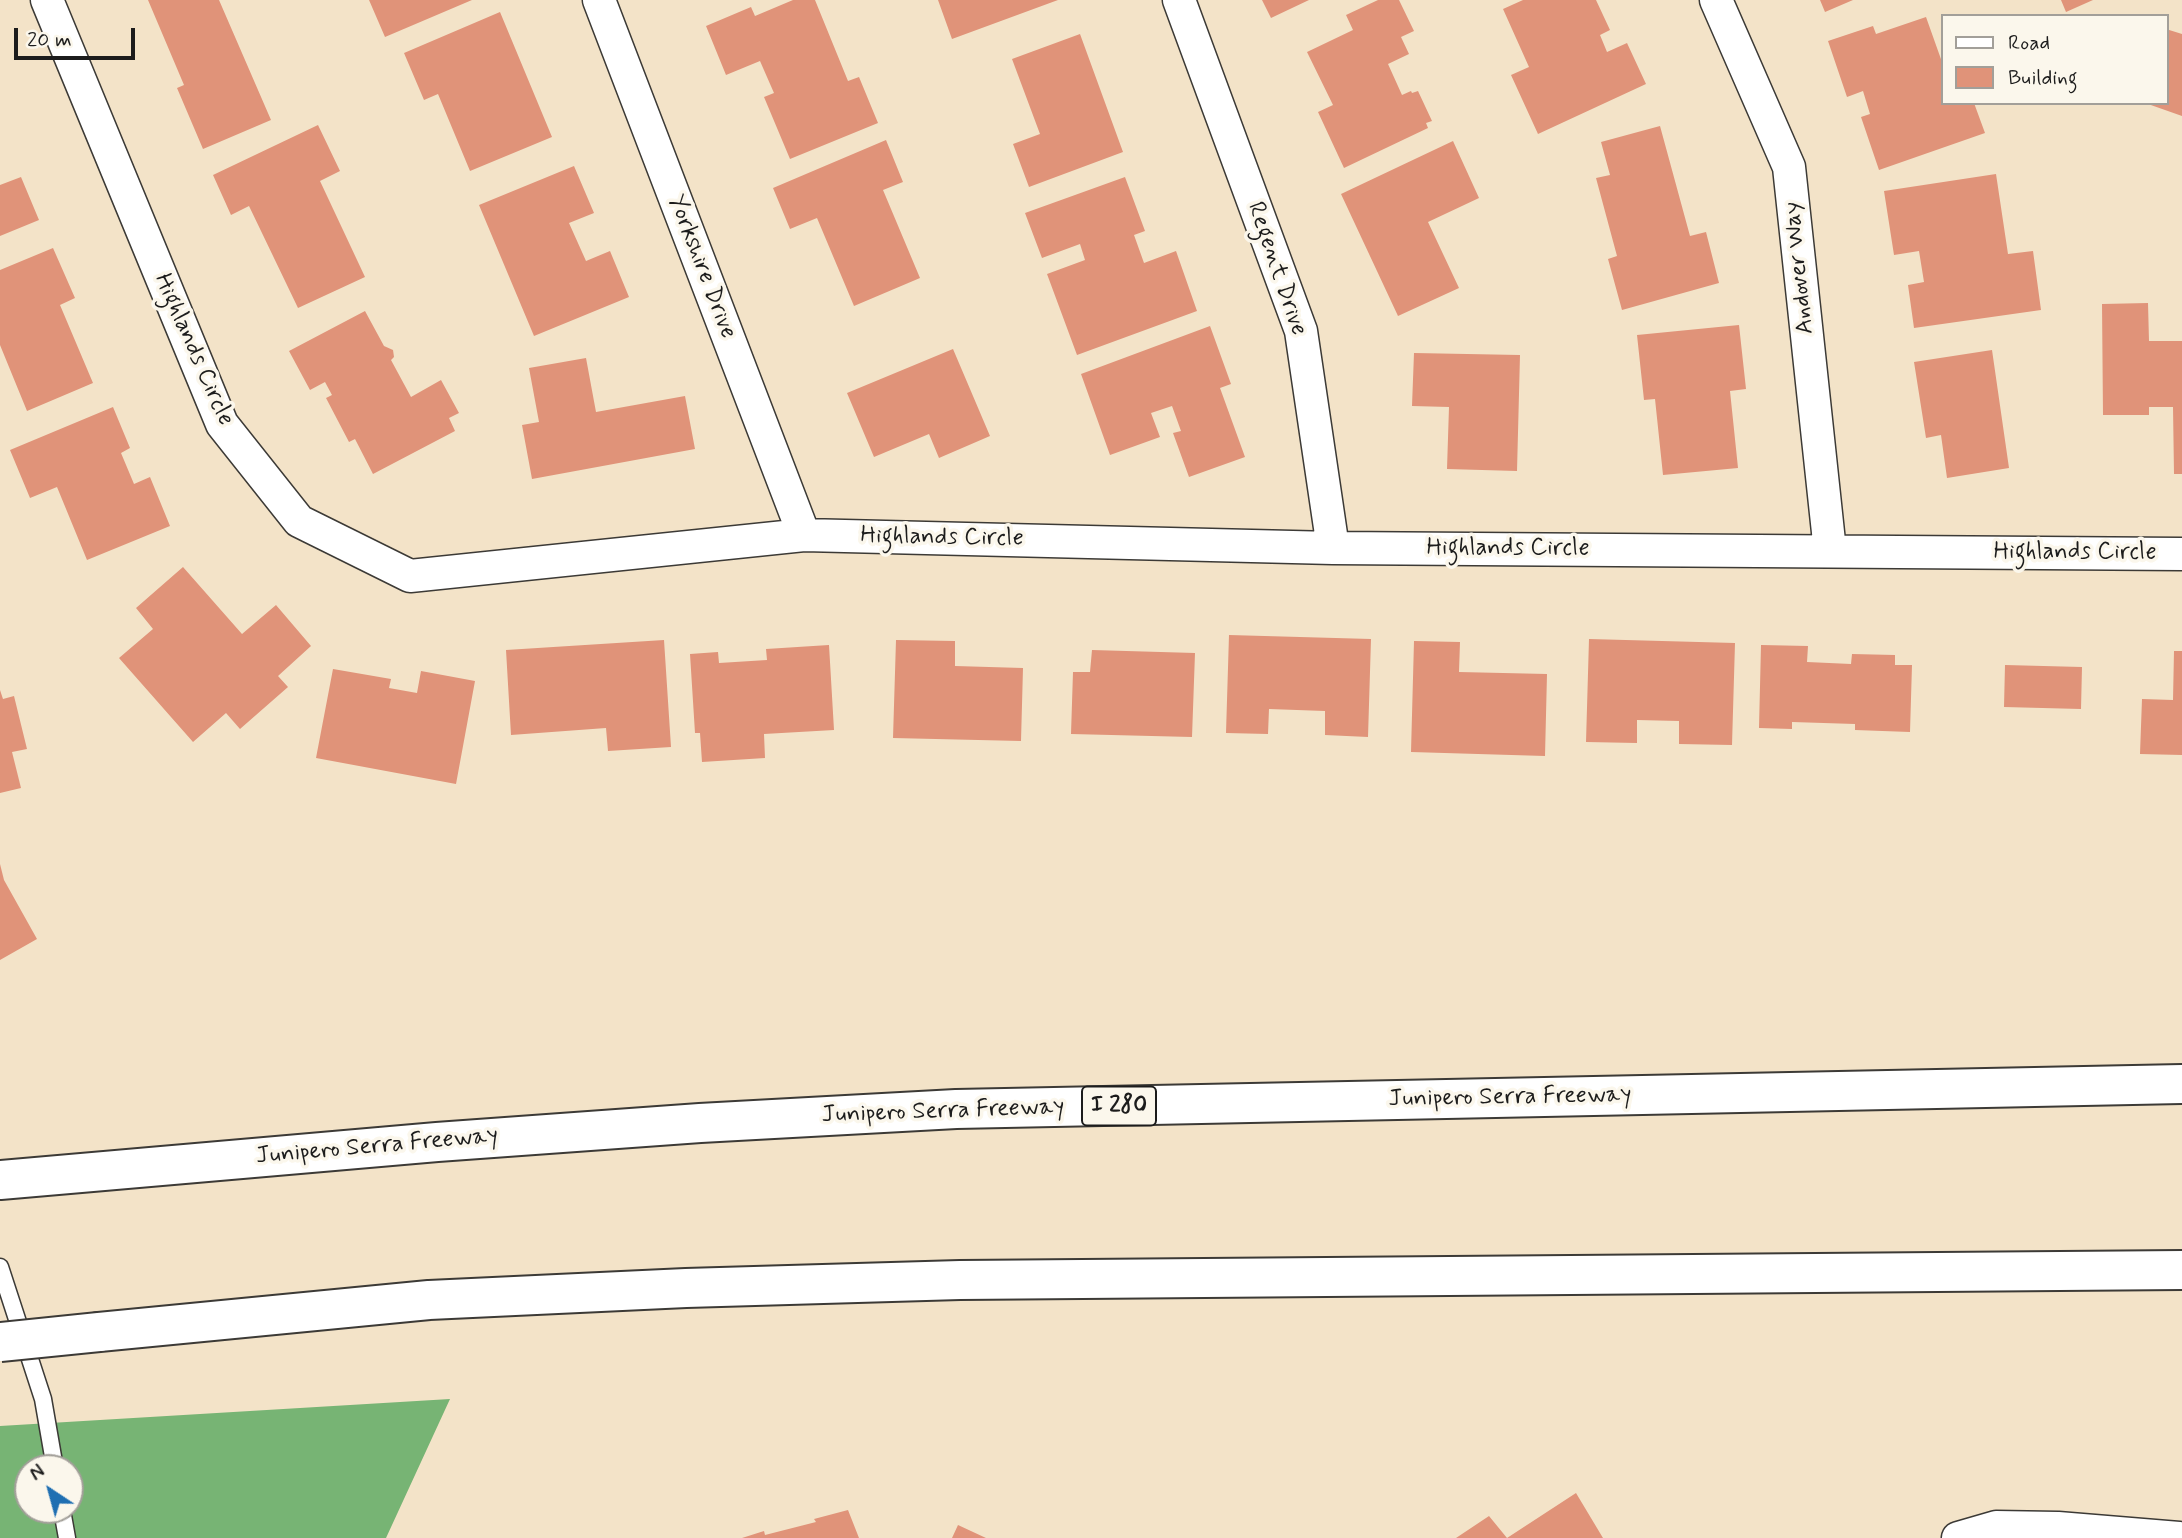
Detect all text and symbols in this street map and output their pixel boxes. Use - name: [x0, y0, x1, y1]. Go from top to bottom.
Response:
- scale bar: [18, 14, 138, 58]
- legend: [1940, 14, 2168, 105]
- text: 20 m: [27, 26, 72, 54]
- text: Road: [2008, 29, 2050, 57]
- text: Building: [2008, 64, 2078, 92]
- street label: Yorkshire Drive: [660, 191, 742, 343]
- street label: Regent Drive: [1240, 198, 1312, 340]
- street label: Andover Way: [1779, 200, 1821, 336]
- street label: Highlands Circle: [147, 270, 239, 430]
- street label: Highlands Circle: [860, 522, 1024, 554]
- street label: Highlands Circle: [1426, 535, 1590, 563]
- street label: Highlands Circle: [1993, 539, 2157, 567]
- street label: Junipero Serra Freeway: [1388, 1081, 1632, 1115]
- road number: I 280: [1082, 1086, 1156, 1126]
- street label: Junipero Serra Freeway: [821, 1093, 1065, 1131]
- street label: Junipero Serra Freeway: [255, 1122, 499, 1172]
- north arrow: [14, 1454, 84, 1524]
- text: N: [25, 1459, 50, 1487]

